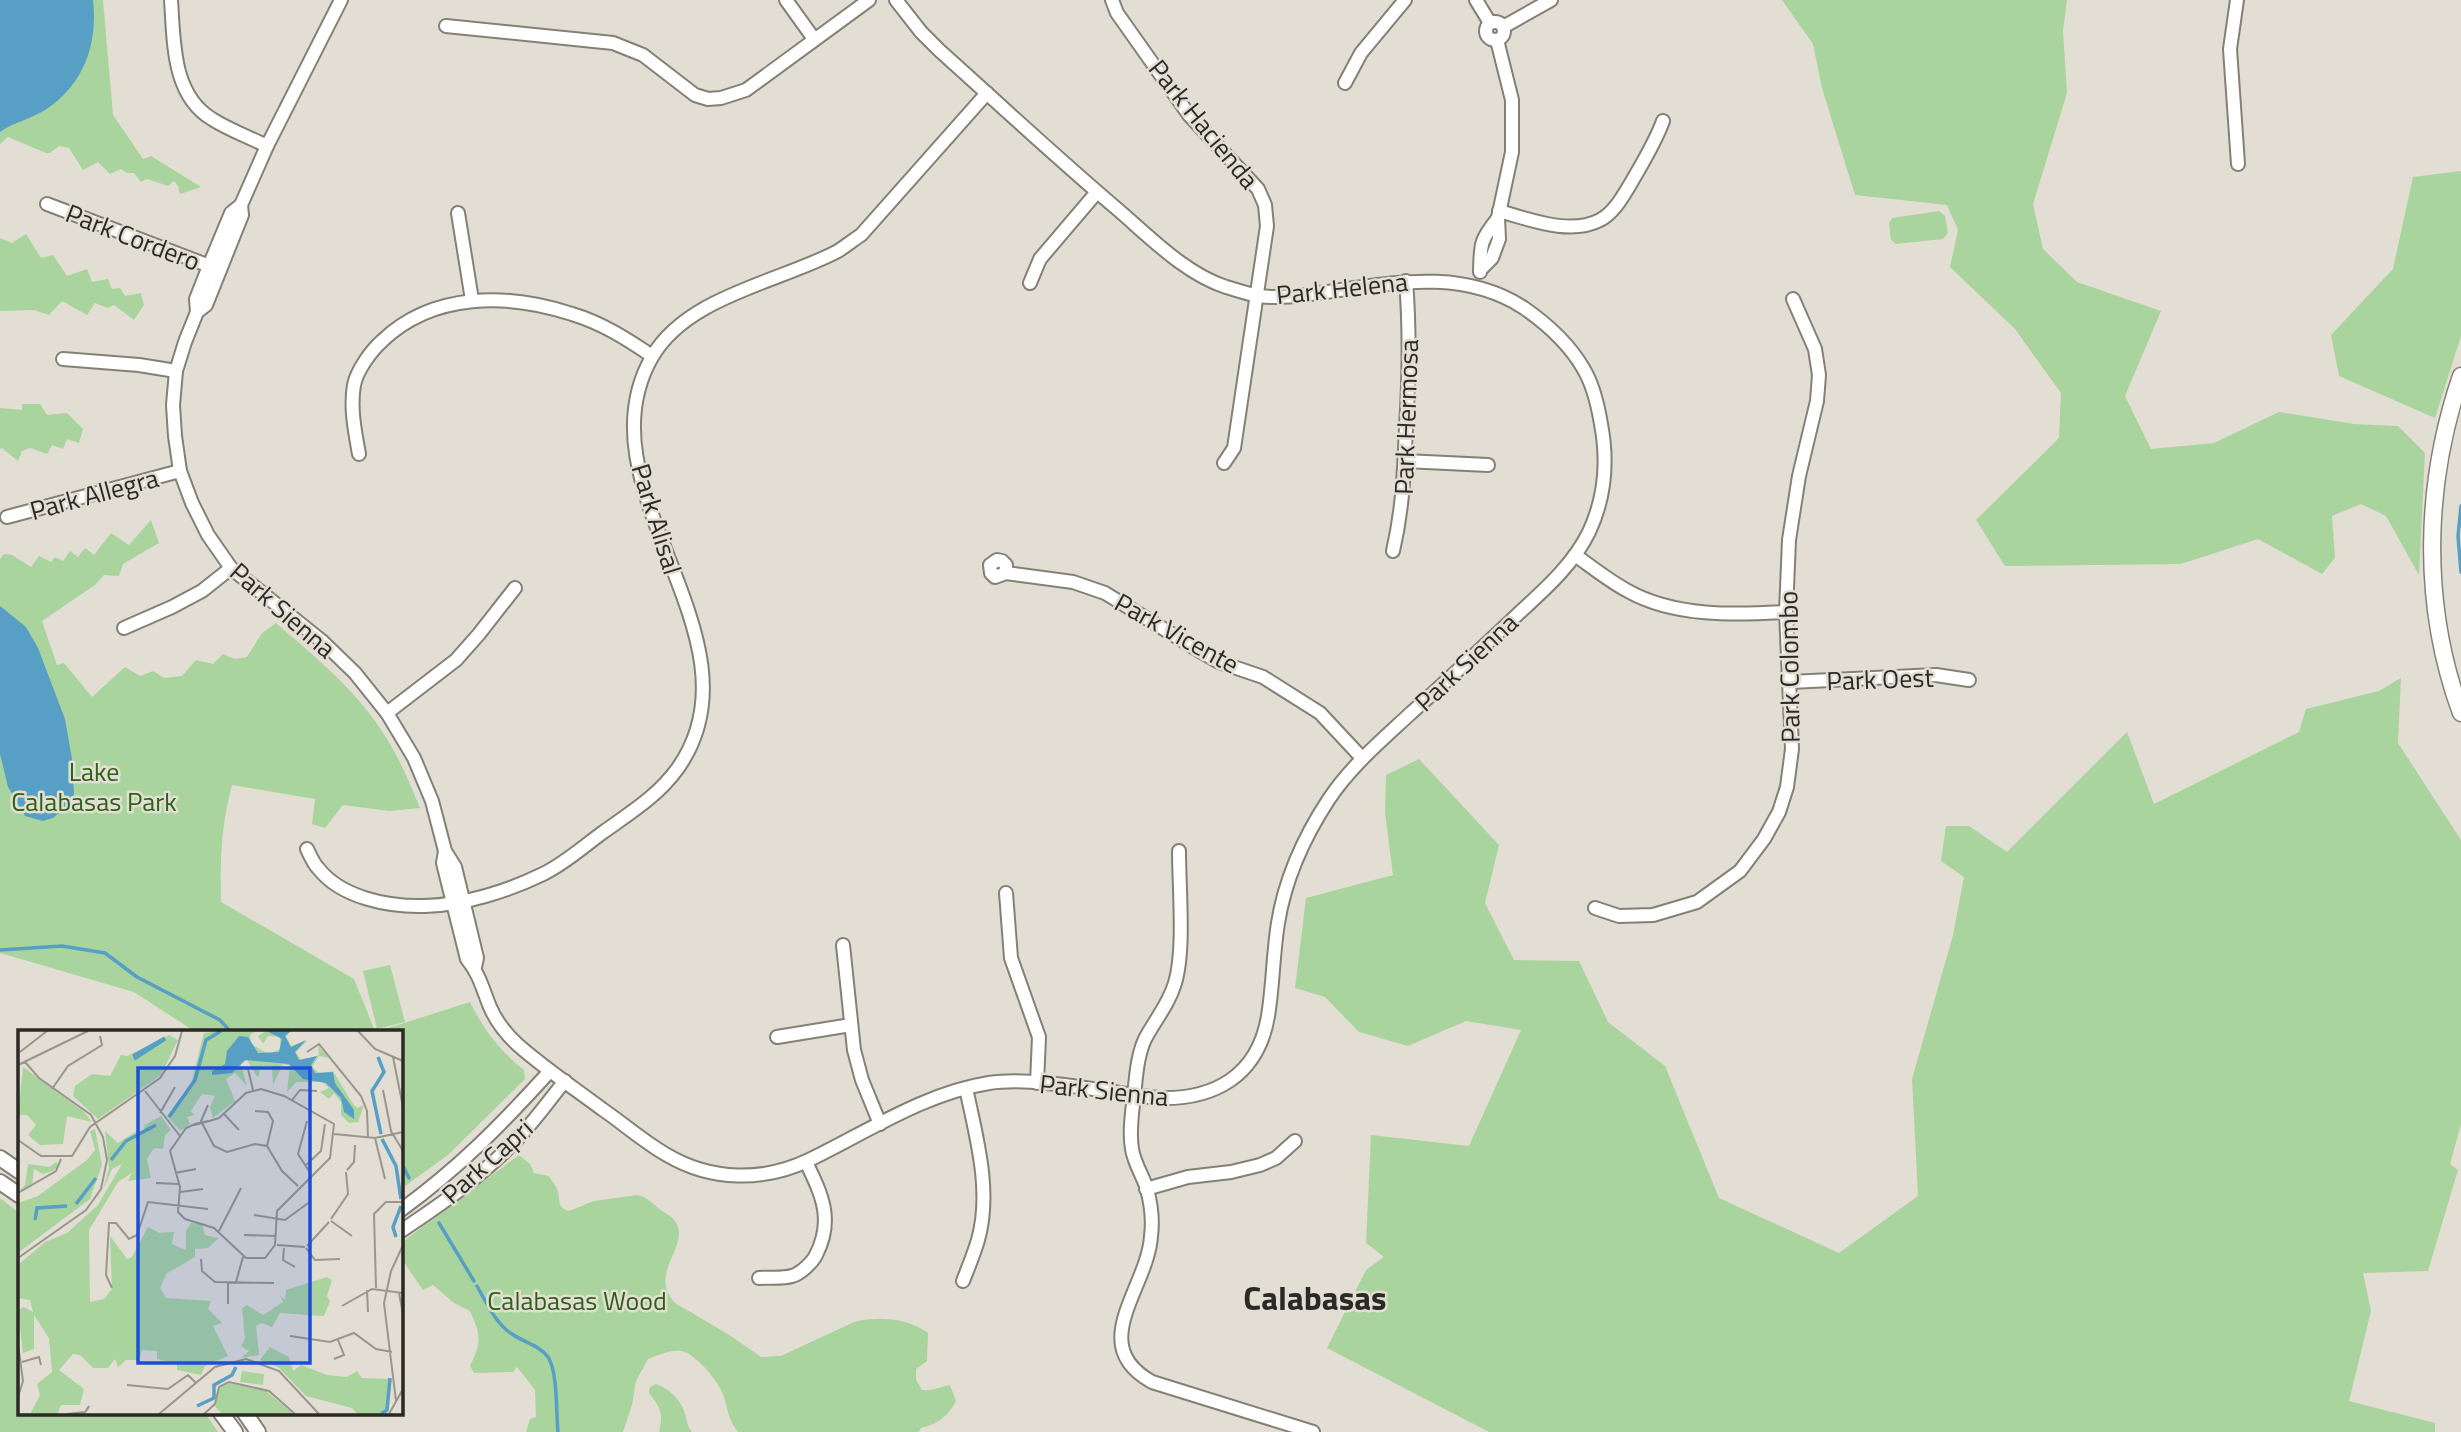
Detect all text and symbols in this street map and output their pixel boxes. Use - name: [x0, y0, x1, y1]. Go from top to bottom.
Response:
- street label: Park Hacienda: [1139, 51, 1269, 197]
- street label: Park Cordero: [60, 194, 206, 280]
- street label: Park Helena: [1274, 262, 1410, 314]
- street label: Park Hermosa: [1384, 339, 1428, 495]
- street label: Park Allegra: [25, 458, 163, 530]
- street label: Park Alisal: [622, 459, 692, 579]
- street label: Park Sienna: [221, 553, 345, 667]
- street label: Park Vicente: [1108, 583, 1246, 683]
- street label: Park Colombo: [1768, 591, 1810, 743]
- street label: Park Sienna: [1405, 604, 1527, 720]
- street label: Park Oest: [1826, 658, 1934, 700]
- park label: Lake Calabasas Park: [11, 752, 177, 821]
- inset map: [18, 1030, 402, 1414]
- street label: Park Sienna: [1038, 1064, 1170, 1116]
- street label: Park Capri: [433, 1109, 541, 1213]
- district label: Calabasas: [1243, 1273, 1387, 1323]
- park label: Calabasas Wood: [487, 1281, 667, 1320]

